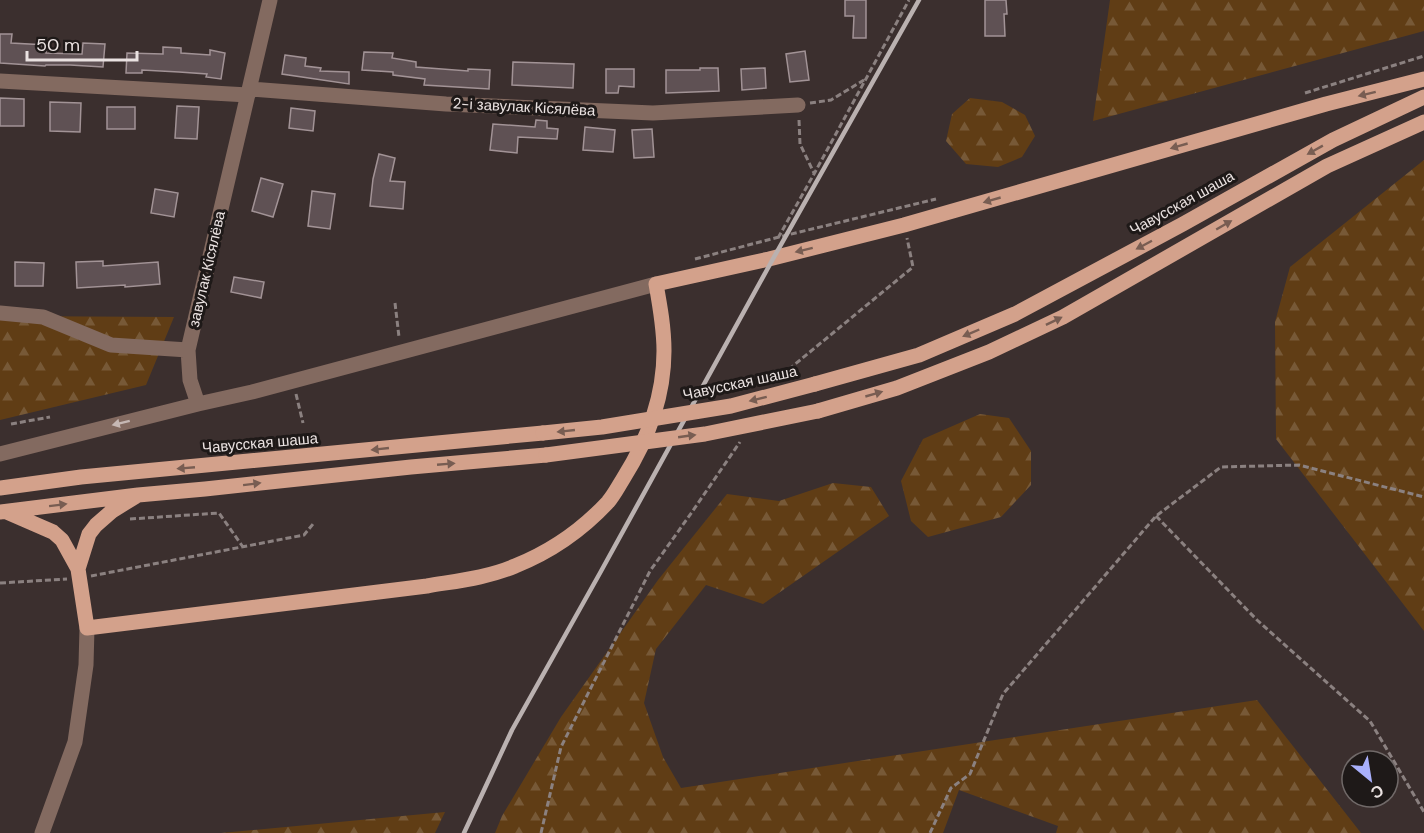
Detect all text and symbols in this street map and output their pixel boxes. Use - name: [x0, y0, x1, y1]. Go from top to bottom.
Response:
- scale bar: [27, 24, 136, 62]
- text: 50 m: [36, 33, 80, 57]
- one-way arrow: [1358, 89, 1376, 99]
- street label: 2-і завулак Кісялёва: [452, 93, 596, 121]
- one-way arrow: [1170, 142, 1188, 151]
- one-way arrow: [1306, 145, 1323, 155]
- street label: Чавусская шаша: [1126, 166, 1238, 240]
- one-way arrow: [983, 196, 1001, 205]
- street label: завулак Кісялёва: [184, 208, 230, 329]
- one-way arrow: [1216, 220, 1232, 231]
- one-way arrow: [1136, 240, 1153, 249]
- one-way arrow: [794, 246, 813, 256]
- one-way arrow: [1046, 316, 1063, 325]
- one-way arrow: [961, 328, 979, 338]
- street label: Чавусская шаша: [681, 361, 800, 405]
- one-way arrow: [865, 389, 883, 399]
- one-way arrow: [749, 394, 767, 404]
- one-way arrow: [112, 419, 130, 429]
- one-way arrow: [556, 426, 575, 436]
- street label: Чавусская шаша: [201, 428, 320, 458]
- one-way arrow: [677, 432, 696, 441]
- one-way arrow: [370, 444, 389, 454]
- one-way arrow: [436, 459, 455, 469]
- one-way arrow: [176, 463, 195, 473]
- one-way arrow: [242, 479, 261, 489]
- one-way arrow: [49, 500, 68, 510]
- north arrow: [1340, 749, 1400, 809]
- text: С: [1367, 780, 1388, 804]

